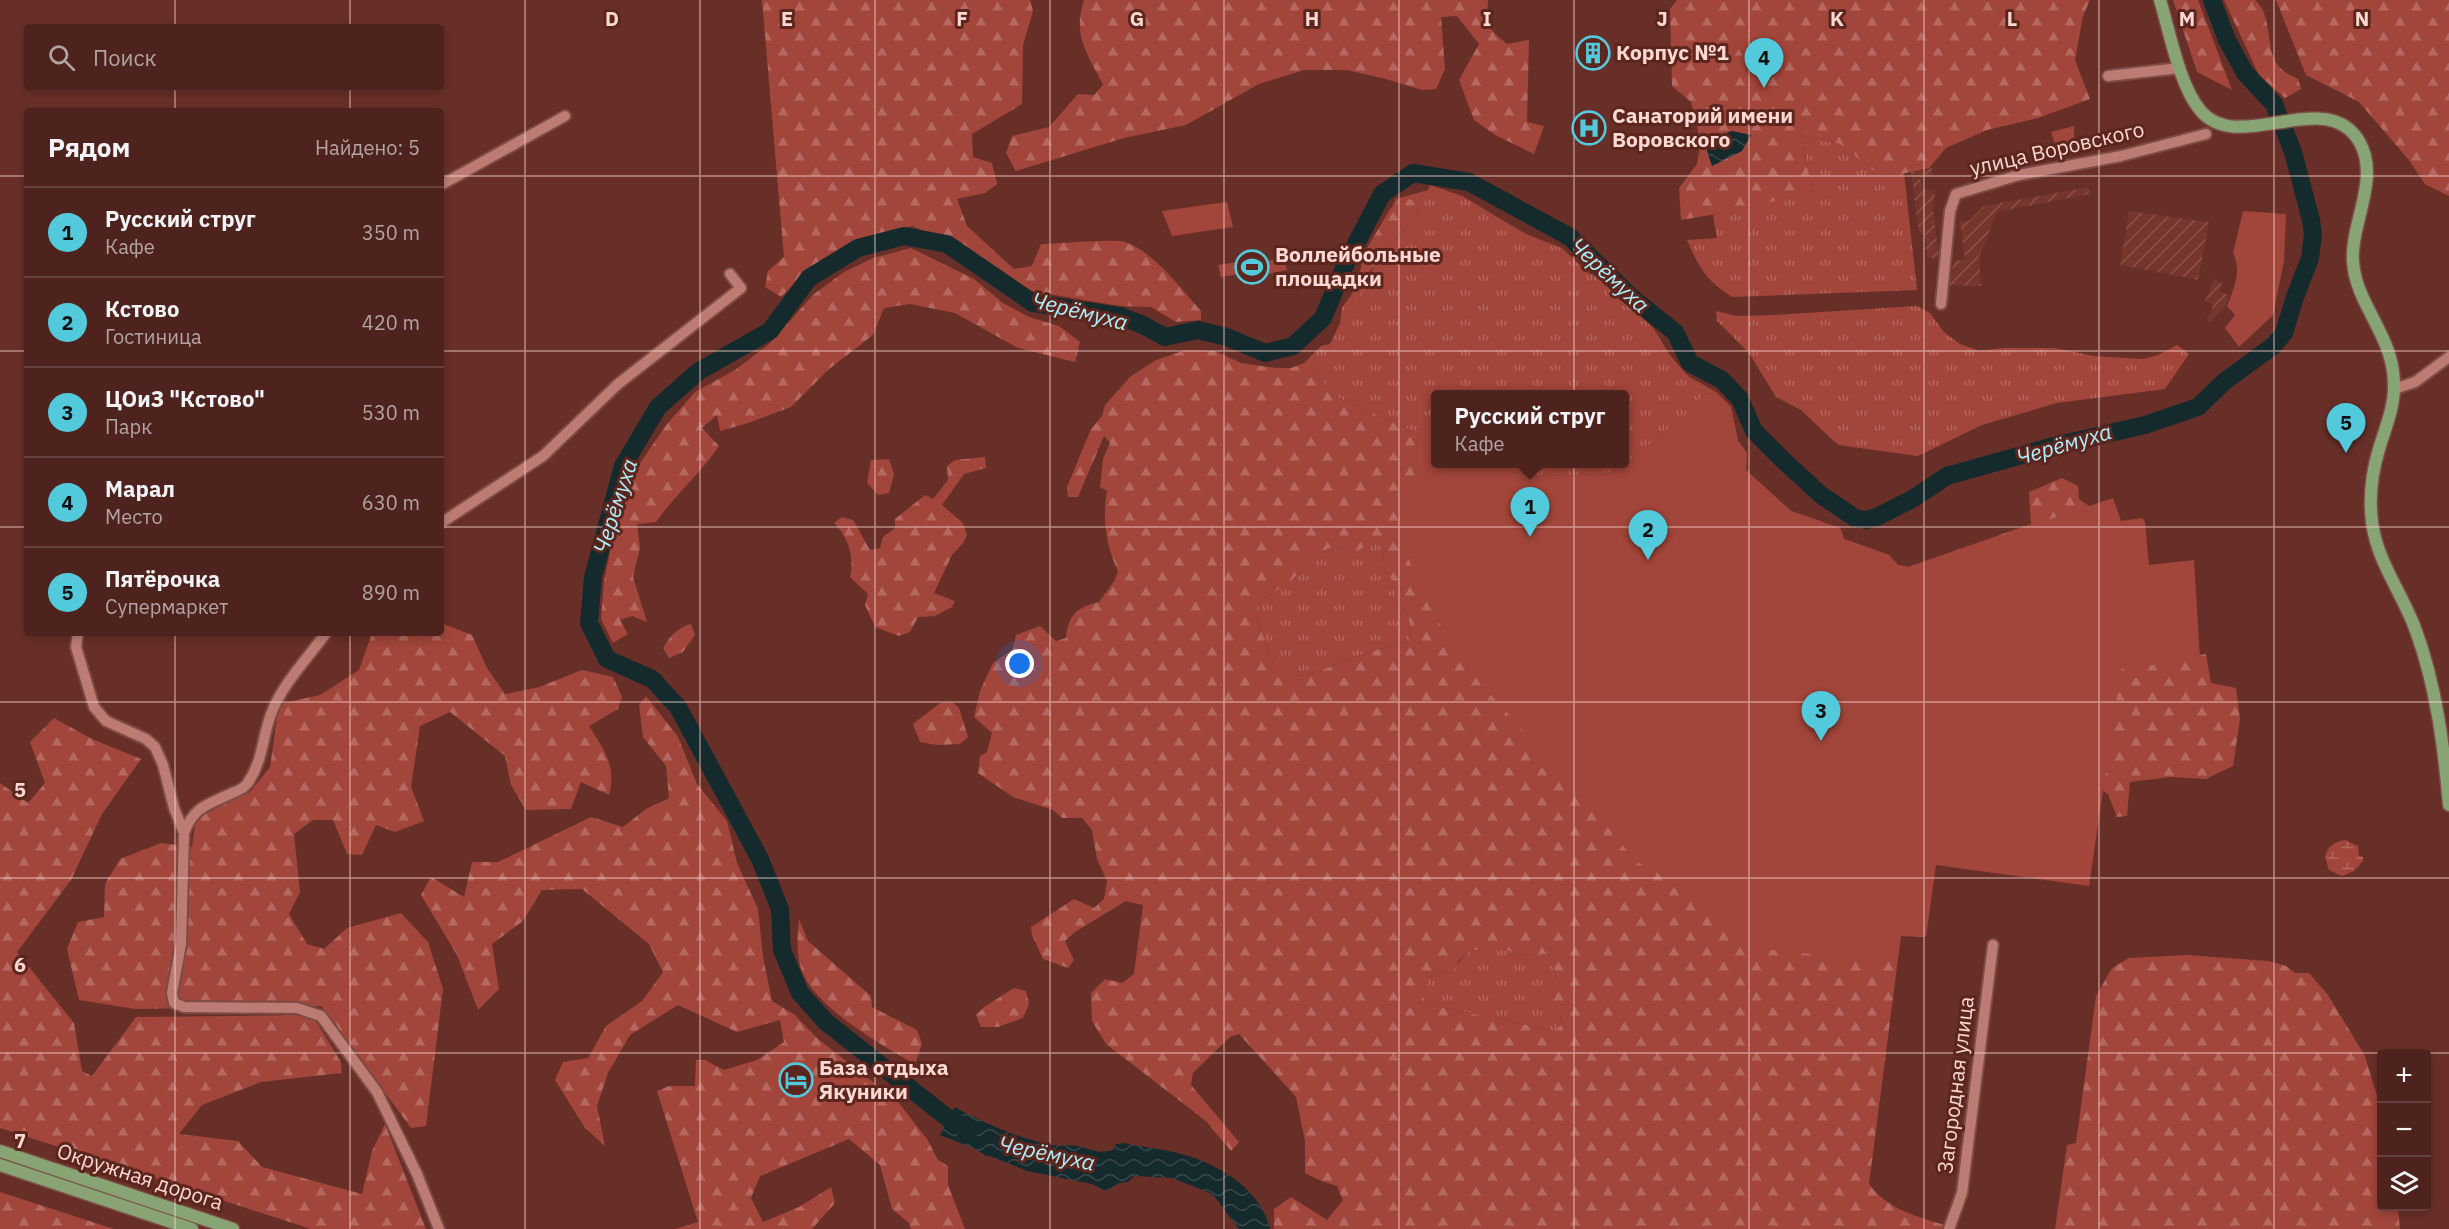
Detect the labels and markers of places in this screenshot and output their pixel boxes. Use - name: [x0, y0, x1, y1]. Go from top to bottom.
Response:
- building icon: Корпус №1: [1575, 35, 1611, 71]
- place label: Корпус №1: [1616, 38, 1729, 66]
- pin: 4: [1744, 38, 1784, 88]
- place label: Санаторий имени Воровского: [1612, 101, 1793, 153]
- hospital icon: Санаторий имени Воровского: [1571, 110, 1607, 146]
- place label: Воллейбольные площадки: [1275, 240, 1441, 292]
- sports icon: Воллейбольные площадки: [1234, 249, 1270, 285]
- pin: 5: [2326, 404, 2366, 453]
- pin: 1: [1510, 488, 1550, 537]
- pin: 2: [1628, 510, 1668, 560]
- pin: 3: [1802, 692, 1840, 741]
- place label: База отдыха Якуники: [819, 1053, 949, 1105]
- hotel icon: База отдыха Якуники: [778, 1062, 814, 1098]

